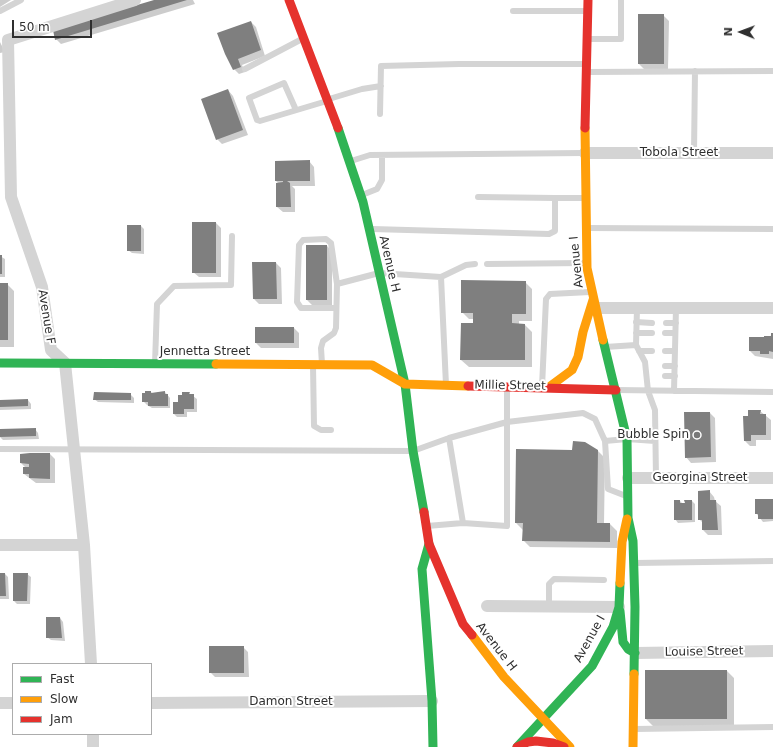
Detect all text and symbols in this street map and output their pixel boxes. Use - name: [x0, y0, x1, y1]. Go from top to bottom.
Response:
- scale bar: [14, 12, 94, 38]
- north arrow: [721, 12, 761, 52]
- text: 50 m: [19, 20, 50, 34]
- text: N: [722, 27, 735, 37]
- street label: Tobola Street: [640, 146, 718, 160]
- street label: Avenue H: [376, 234, 402, 294]
- street label: Avenue I: [567, 235, 587, 289]
- street label: Avenue F: [35, 289, 57, 345]
- street label: Jennetta Street: [160, 345, 250, 359]
- street label: Millie Street: [474, 378, 546, 394]
- place label: Bubble Spin: [617, 428, 689, 442]
- marker: Bubble Spin: [692, 430, 702, 440]
- street label: Georgina Street: [653, 471, 747, 485]
- street label: Avenue I: [571, 613, 609, 665]
- street label: Avenue H: [473, 620, 519, 674]
- street label: Louise Street: [665, 644, 743, 660]
- legend: [12, 663, 152, 735]
- text: Fast: [50, 672, 74, 686]
- text: Slow: [50, 692, 78, 706]
- street label: Damon Street: [249, 695, 333, 709]
- text: Jam: [50, 712, 73, 726]

